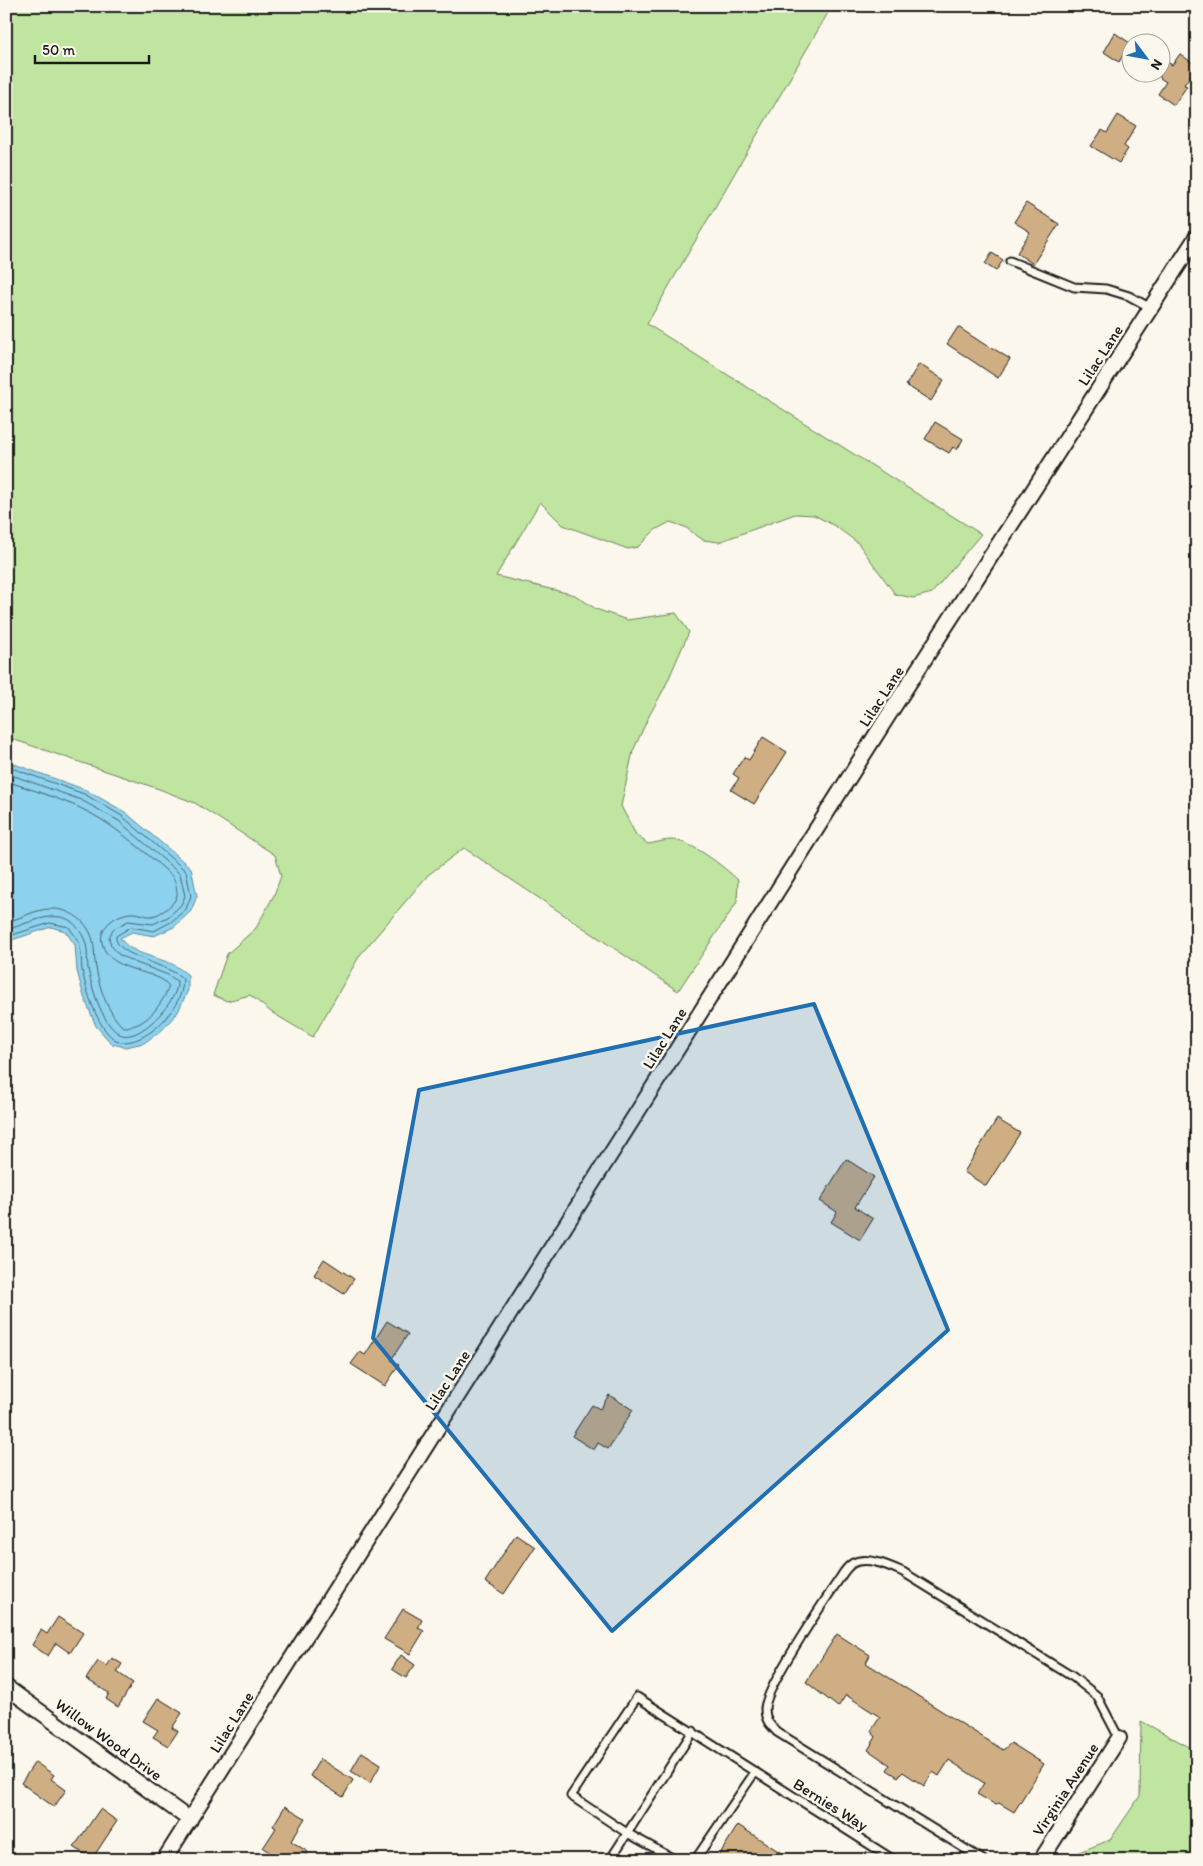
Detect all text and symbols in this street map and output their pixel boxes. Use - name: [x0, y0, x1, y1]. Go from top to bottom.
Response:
- scale bar: [35, 32, 149, 64]
- north arrow: [1120, 32, 1170, 82]
- text: 50 m: [42, 41, 75, 59]
- text: N: [1147, 56, 1166, 73]
- street label: Lilac Lane: [1074, 321, 1127, 389]
- street label: Lilac Lane: [855, 662, 908, 730]
- street label: Lilac Lane: [638, 1004, 691, 1072]
- street label: Lilac Lane: [421, 1346, 474, 1414]
- street label: Lilac Lane: [205, 1688, 258, 1756]
- street label: Willow Wood Drive: [52, 1694, 166, 1785]
- street label: Virginia Avenue: [1028, 1739, 1103, 1839]
- street label: Bernies Way: [790, 1774, 872, 1835]

